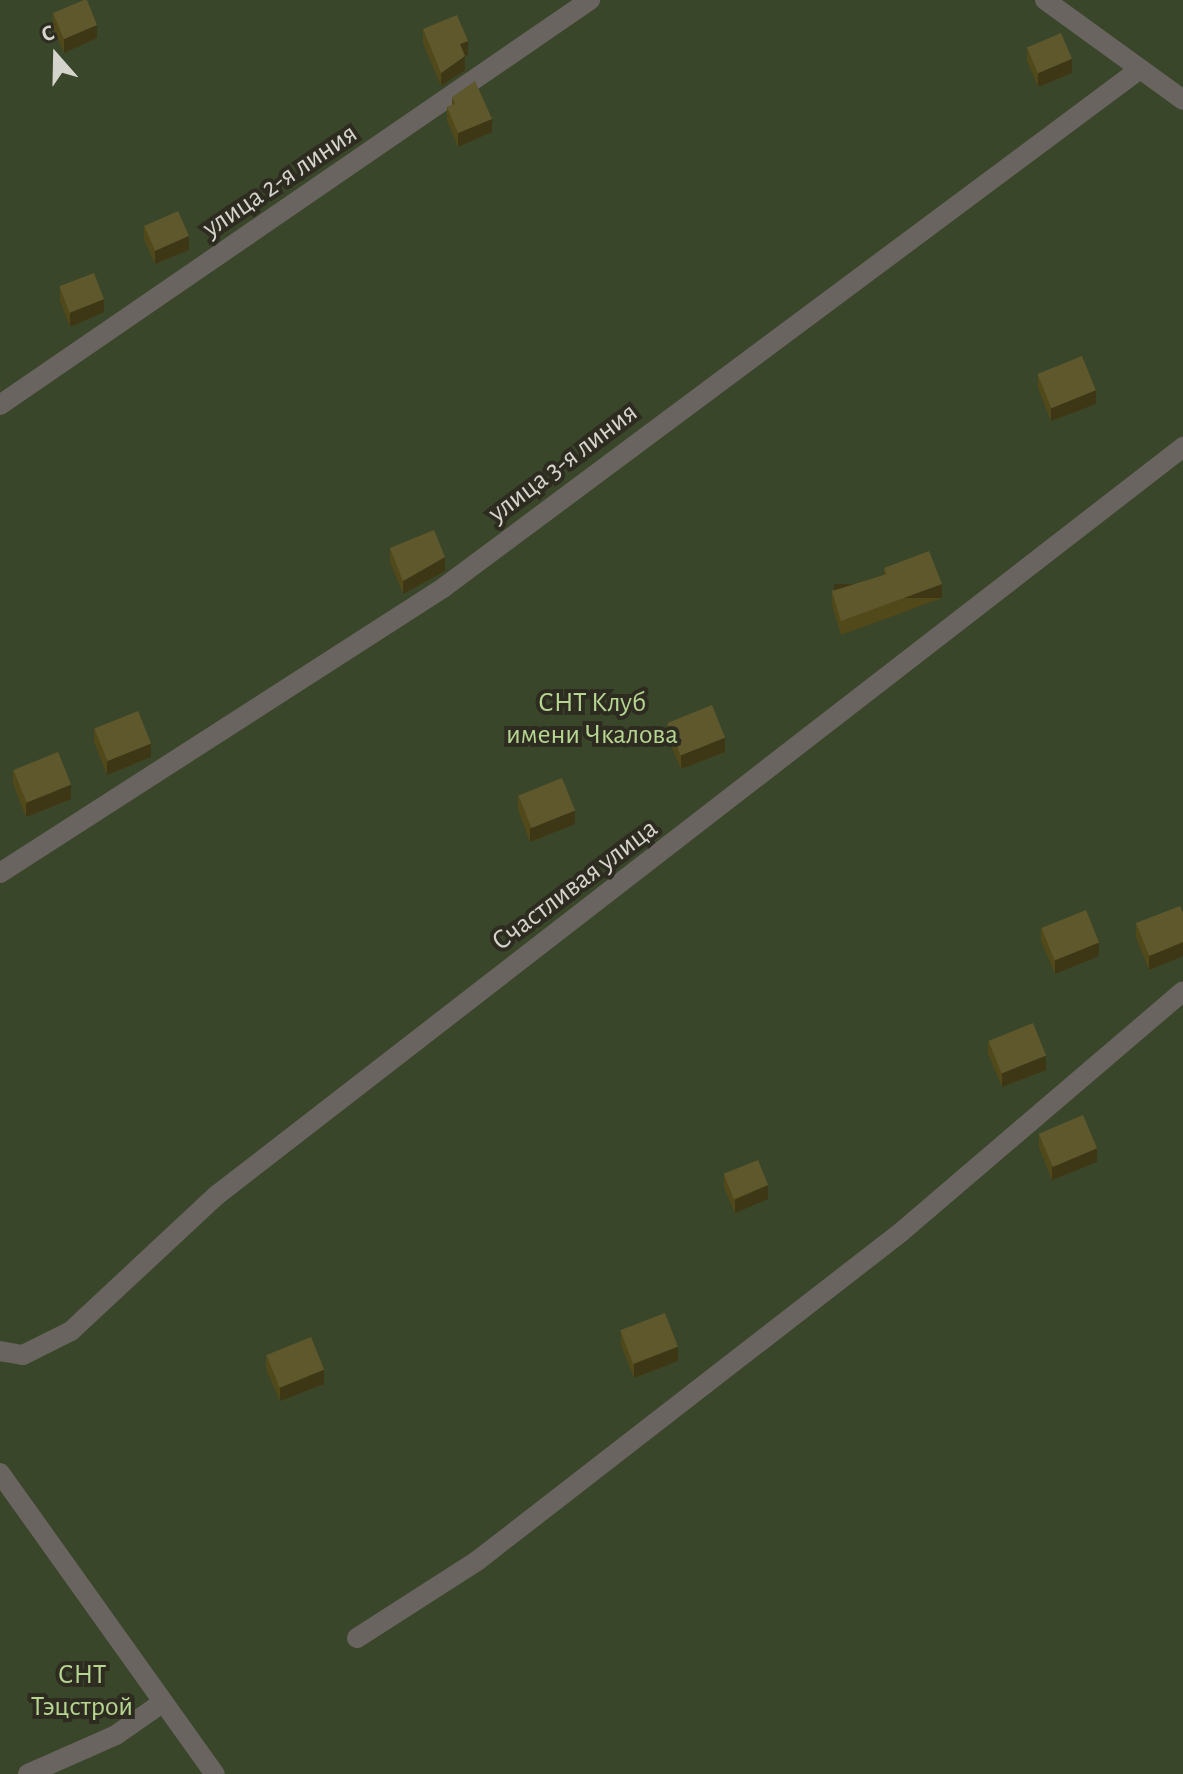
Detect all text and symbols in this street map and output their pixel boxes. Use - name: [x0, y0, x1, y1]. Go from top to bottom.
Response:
- north arrow: [16, 16, 96, 96]
- text: С: [38, 21, 57, 46]
- street label: улица 2-я линия: [196, 117, 364, 245]
- street label: улица 3-я линия: [482, 396, 644, 530]
- park label: СНТ Клуб имени Чкалова: [506, 686, 678, 752]
- street label: Счастливая улица: [485, 812, 665, 958]
- park label: СНТ Тэцстрой: [31, 1658, 133, 1724]

